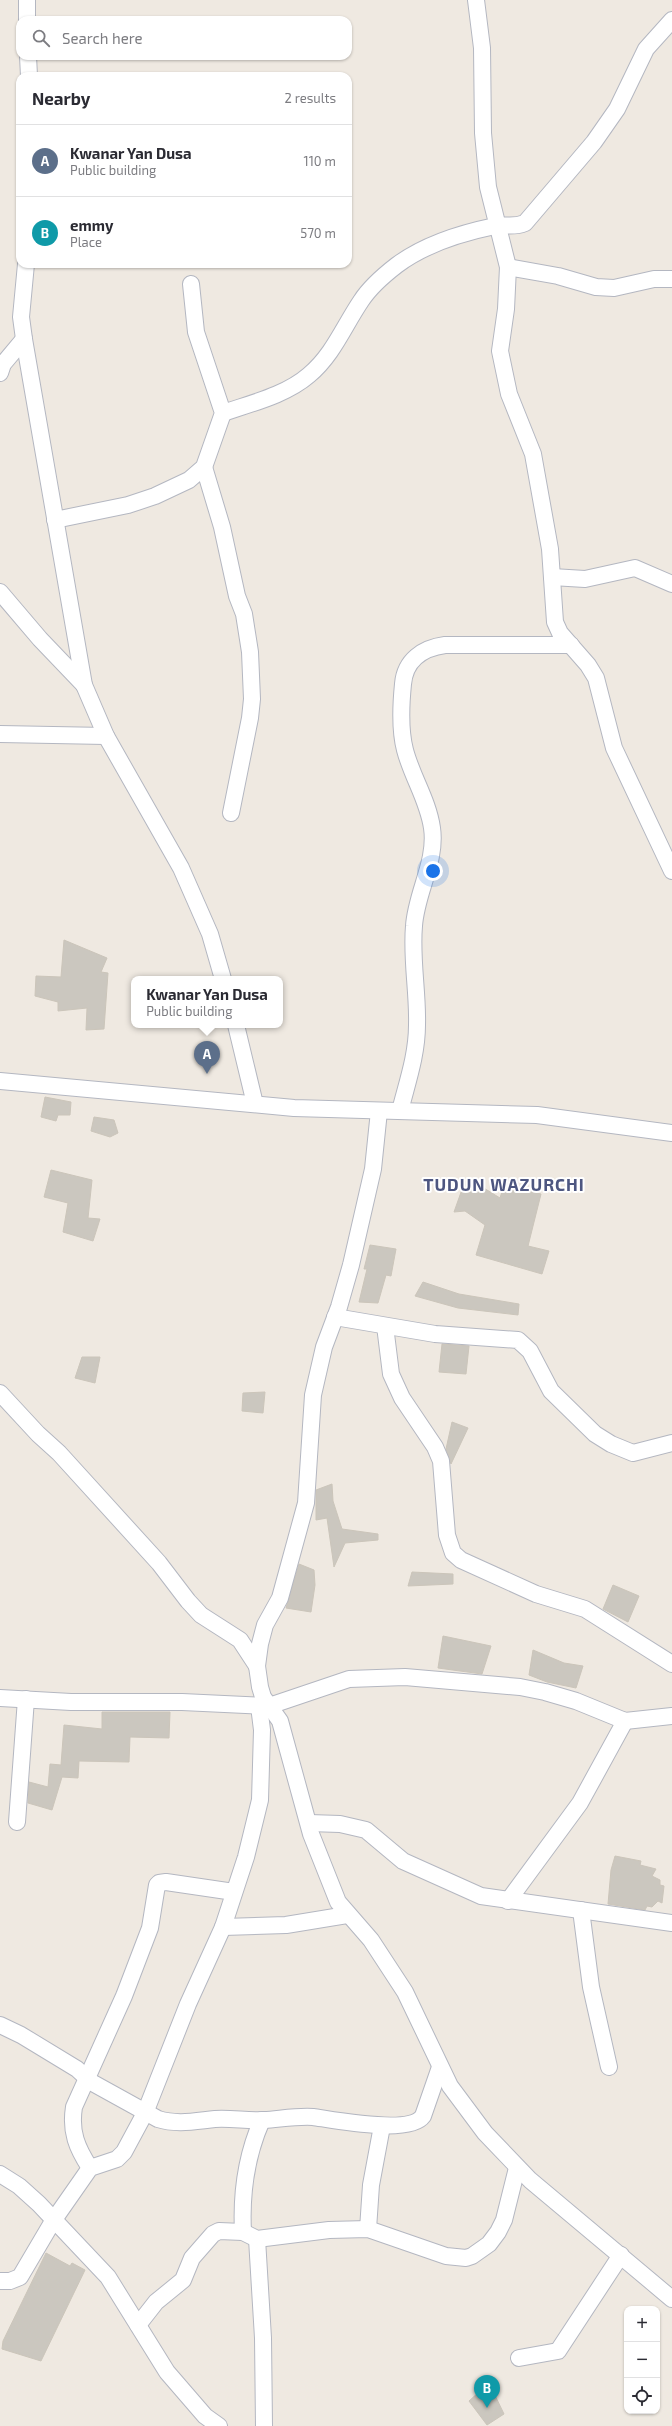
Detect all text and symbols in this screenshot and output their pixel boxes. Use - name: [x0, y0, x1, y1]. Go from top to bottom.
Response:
- search box: [16, 16, 352, 60]
- icon: search: [30, 27, 52, 49]
- text: Search here: [62, 29, 143, 47]
- text: Nearby: [32, 88, 90, 108]
- text: 2 results: [284, 90, 336, 106]
- text: Kwanar Yan Dusa: [70, 144, 192, 162]
- text: A: [41, 153, 49, 169]
- text: 110 m: [304, 153, 336, 169]
- text: Public building: [70, 162, 156, 178]
- text: emmy: [70, 216, 113, 234]
- text: B: [41, 225, 49, 241]
- text: 570 m: [300, 225, 336, 241]
- text: Place: [70, 234, 102, 250]
- your location: [423, 861, 443, 881]
- popup: [131, 976, 283, 1028]
- text: Kwanar Yan Dusa: [146, 985, 268, 1003]
- text: Public building: [146, 1003, 232, 1019]
- pin: A: [194, 1041, 220, 1074]
- district label: TUDUN WAZURCHI: [423, 1174, 585, 1194]
- map controls: [624, 2306, 660, 2414]
- button: +: [624, 2306, 660, 2342]
- button: −: [624, 2342, 660, 2378]
- pin: B: [474, 2375, 500, 2408]
- button: locate: [624, 2378, 660, 2414]

